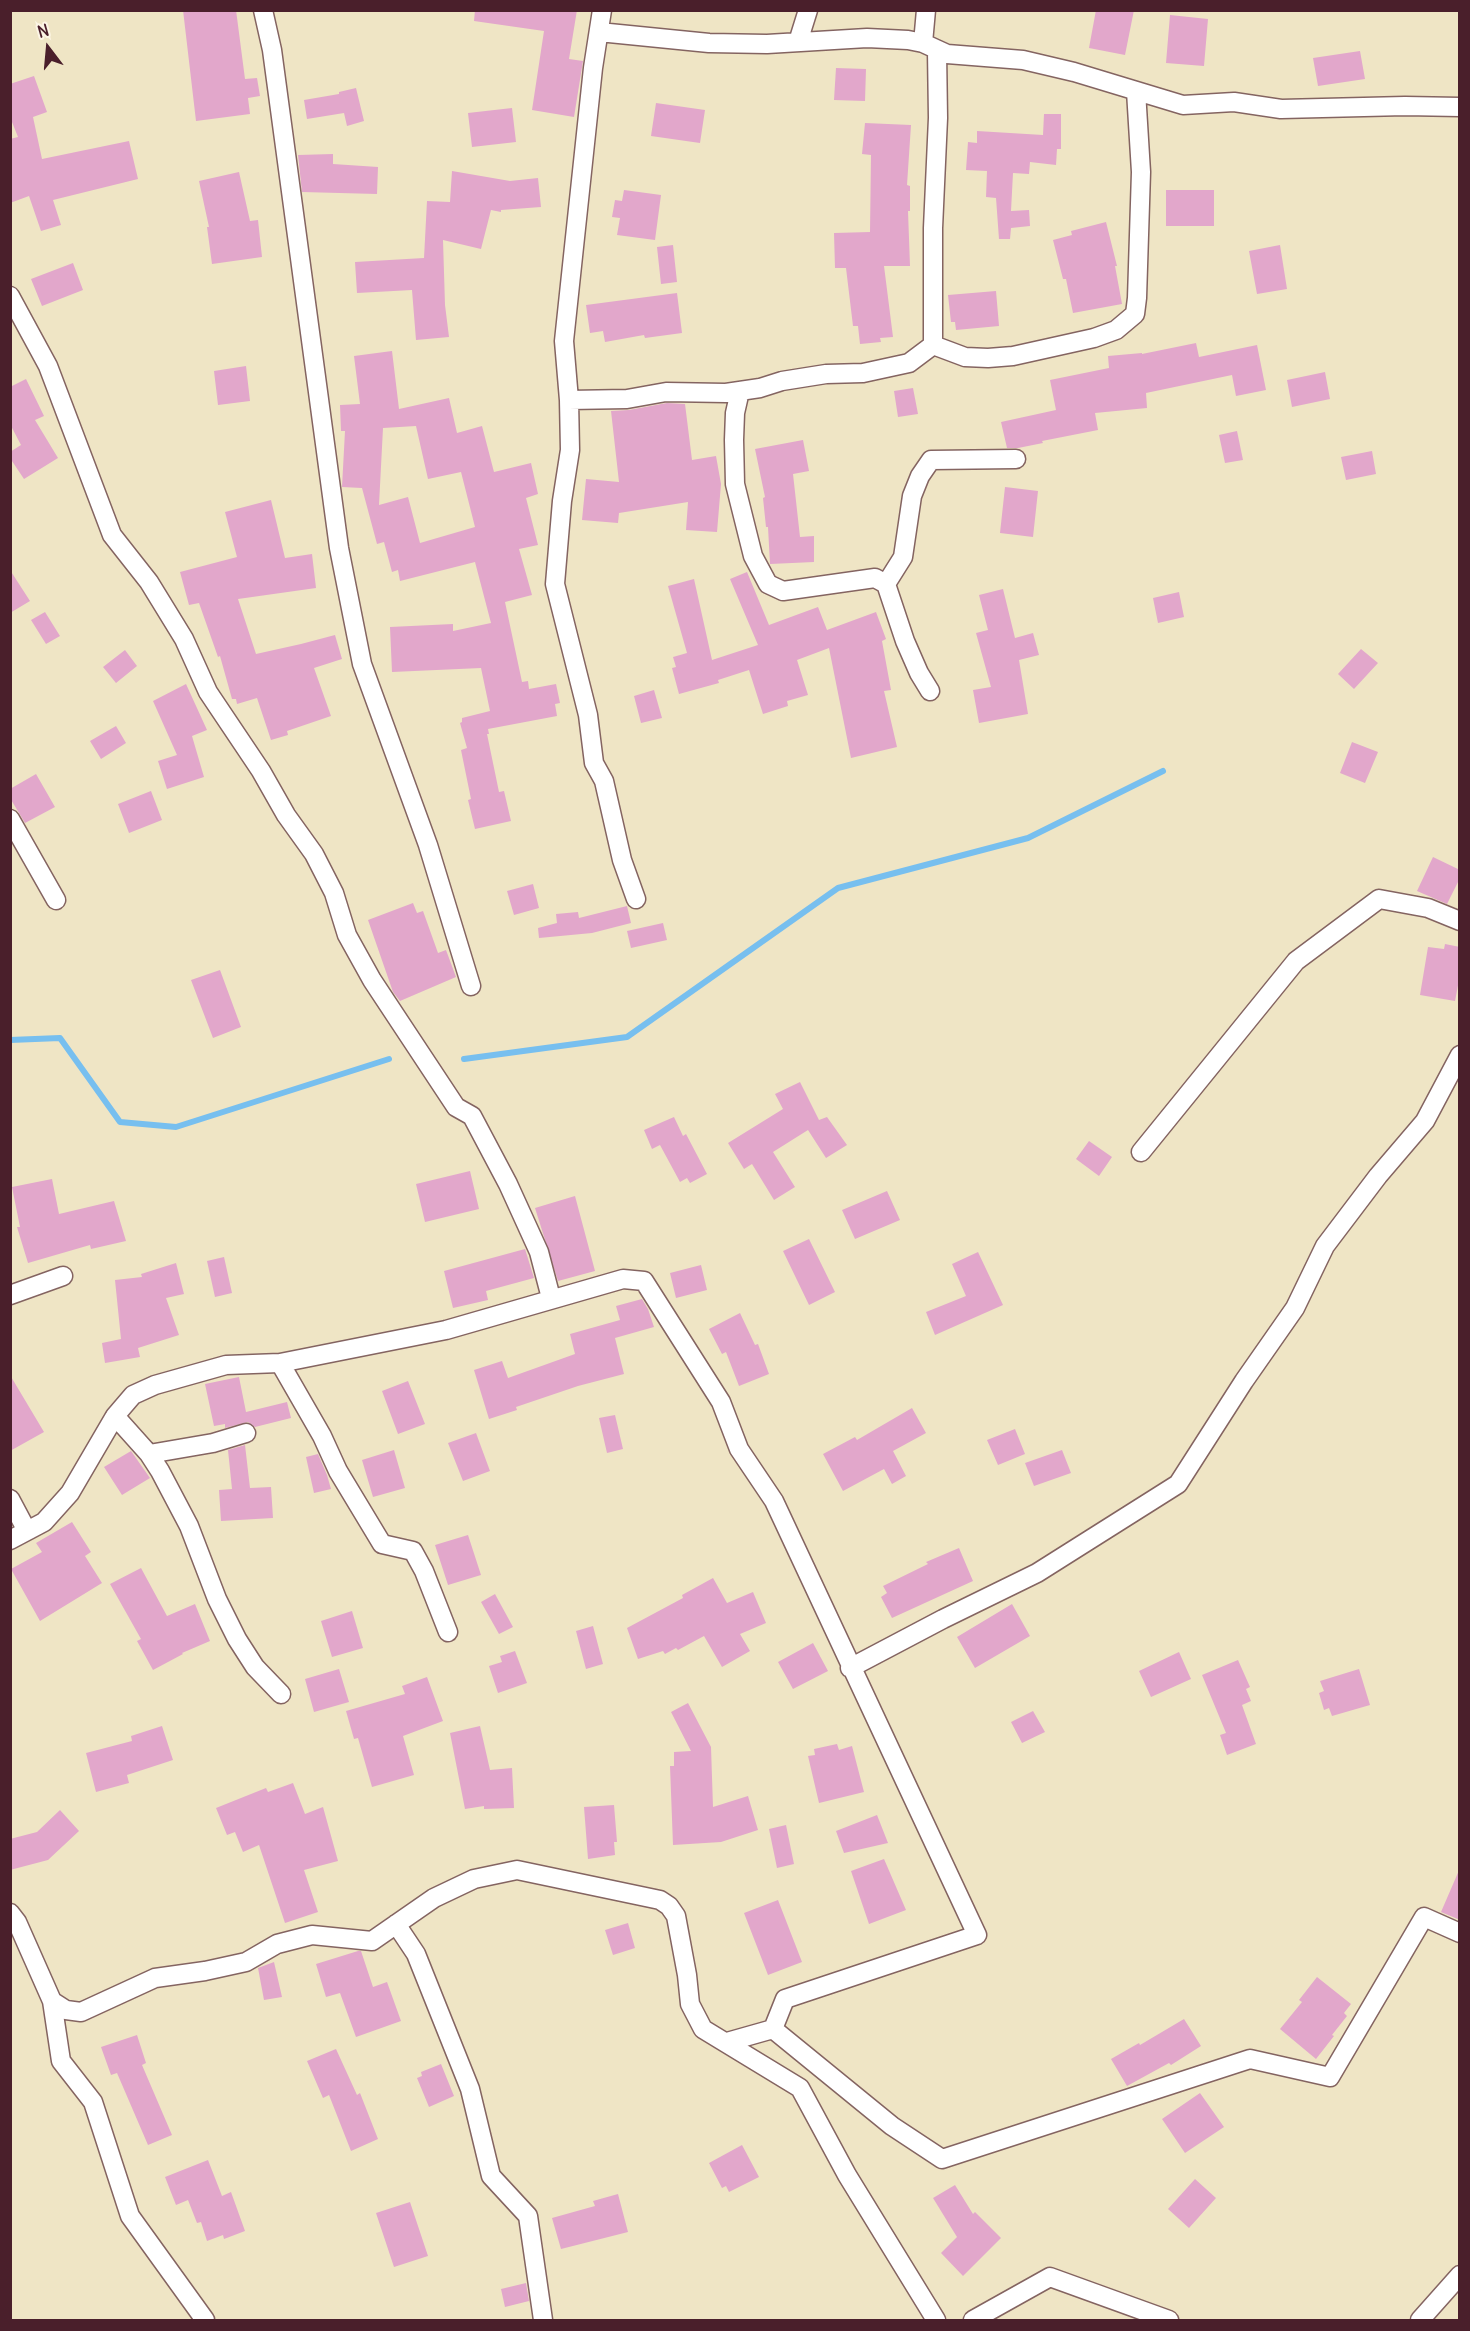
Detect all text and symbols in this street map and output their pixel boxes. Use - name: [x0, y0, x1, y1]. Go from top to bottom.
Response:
- north arrow: [18, 18, 78, 78]
- text: N: [35, 20, 51, 42]

